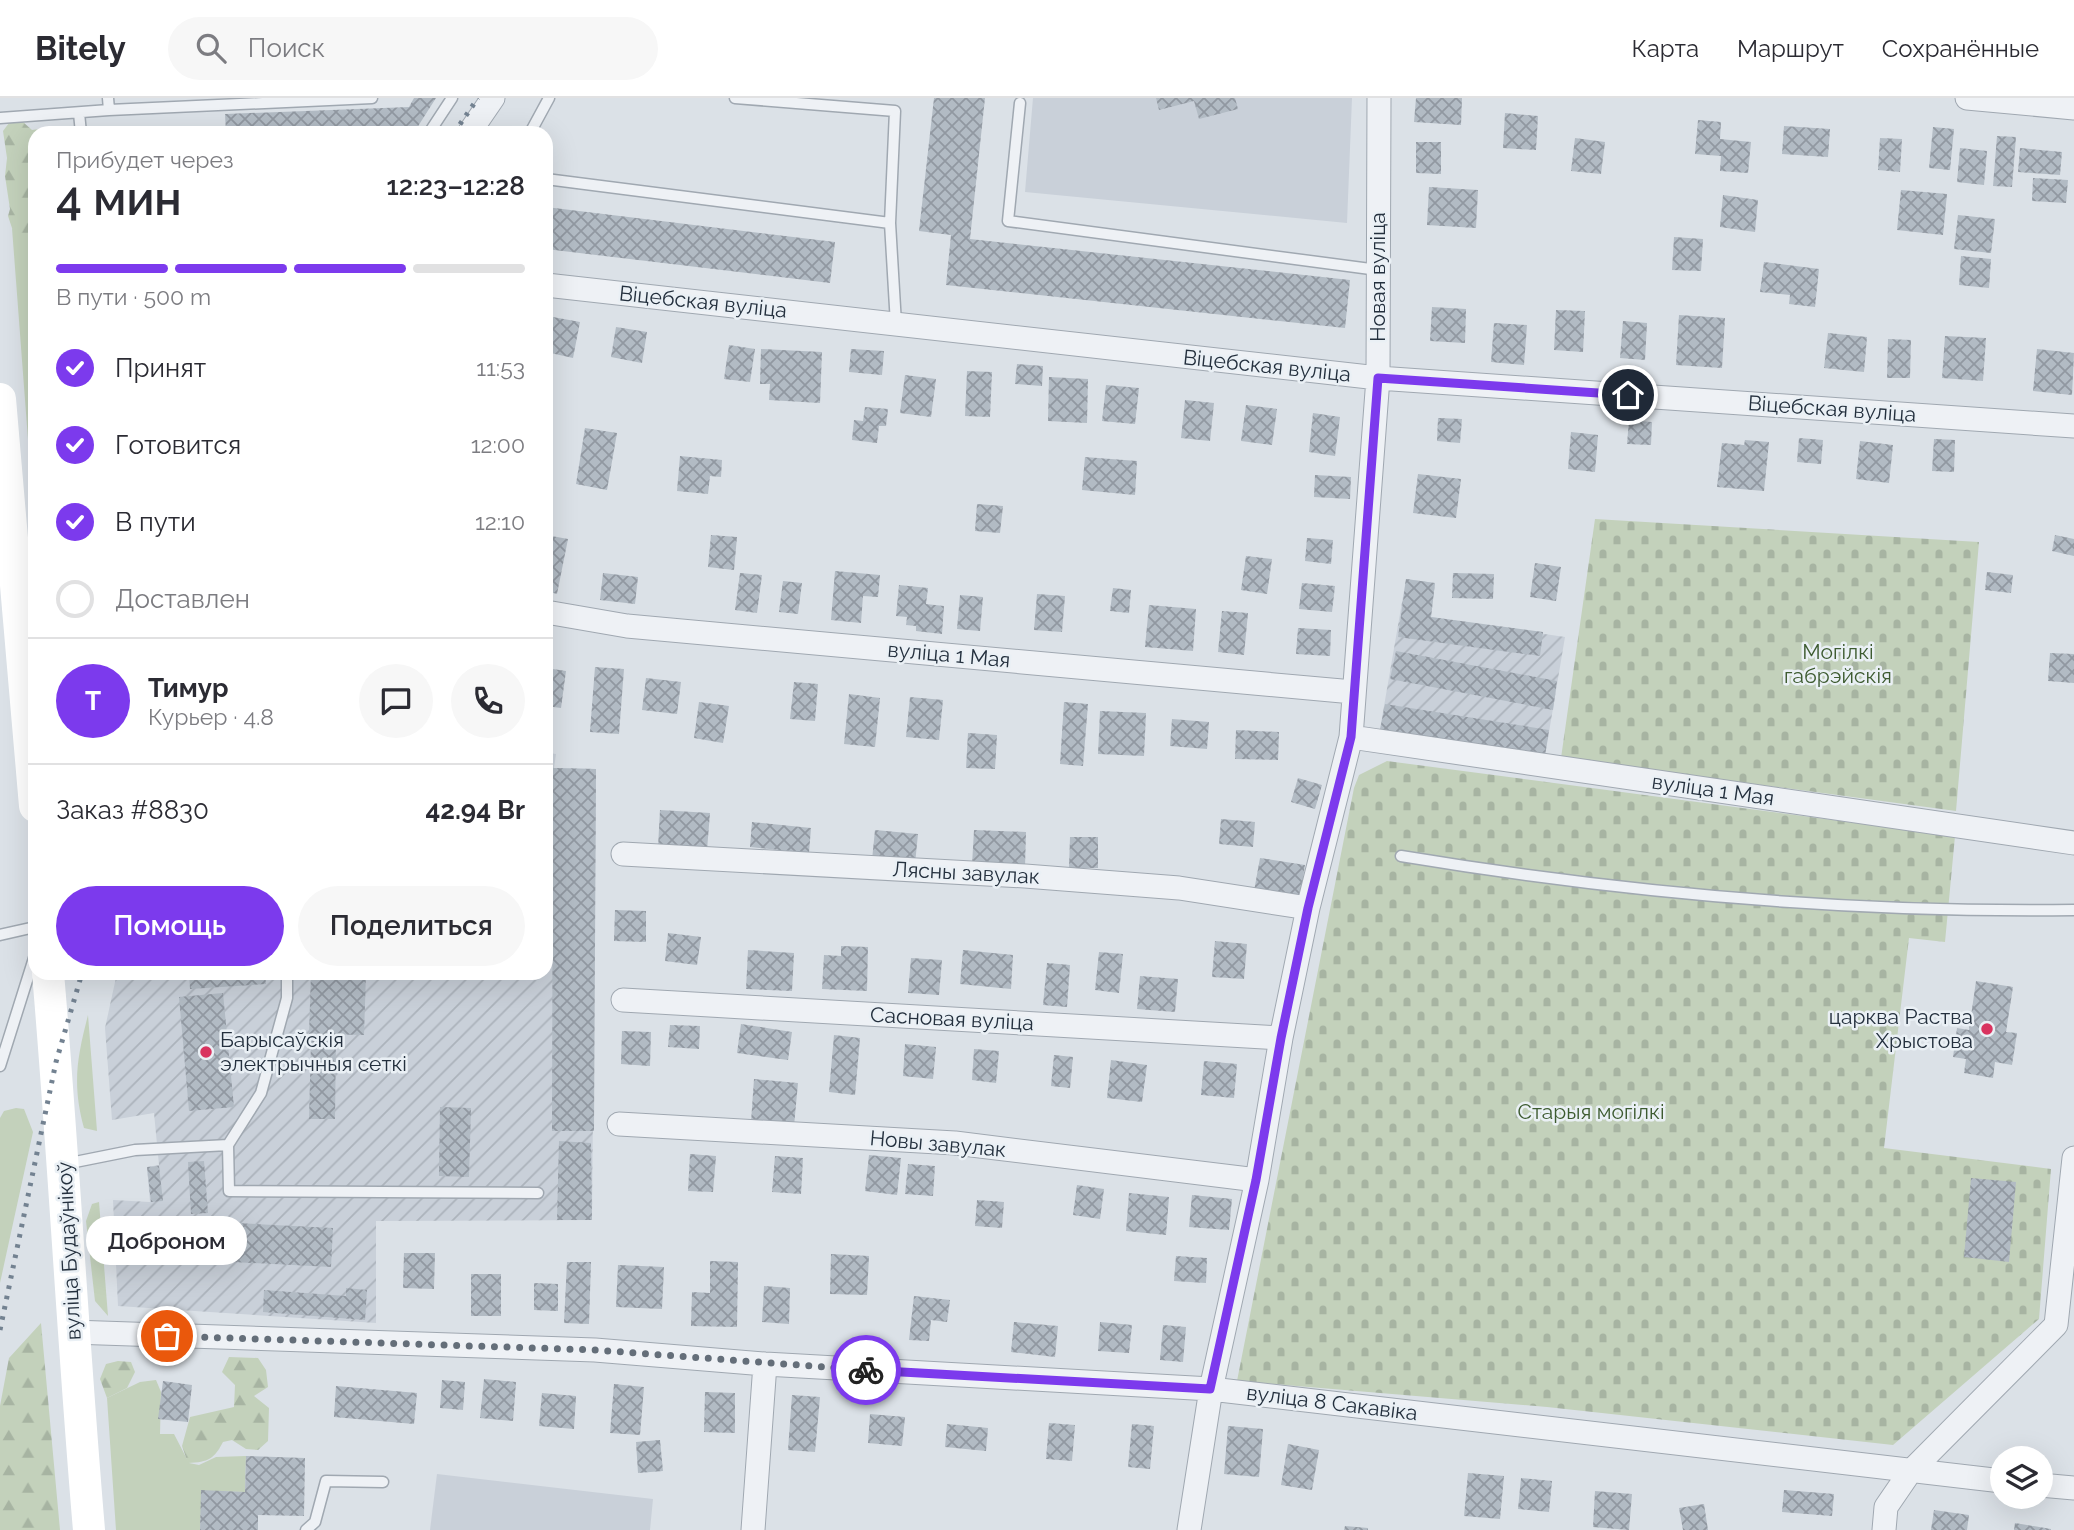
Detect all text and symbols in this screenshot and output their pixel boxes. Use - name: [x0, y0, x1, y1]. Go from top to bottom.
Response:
- search box: [168, 17, 658, 80]
- text: Bitely: [35, 29, 126, 68]
- icon: search: [192, 29, 230, 67]
- text: Поиск: [248, 33, 325, 63]
- text: Карта: [1631, 34, 1699, 63]
- text: Маршрут: [1737, 34, 1844, 63]
- text: Сохранённые: [1882, 34, 2039, 63]
- text: Прибудет через: [56, 146, 234, 173]
- text: 12:23–12:28: [387, 171, 525, 201]
- text: 4 мин: [56, 172, 182, 226]
- street label: Новая вуліца: [1365, 212, 1390, 342]
- street label: Віцебская вуліца: [618, 280, 788, 323]
- text: В пути · 500 m: [56, 283, 211, 310]
- street label: Віцебская вуліца: [1182, 344, 1352, 387]
- icon: check: [56, 349, 94, 387]
- text: Принят: [115, 353, 206, 383]
- text: 11:53: [476, 354, 525, 381]
- pin: [1598, 365, 1658, 425]
- icon: home: [1609, 376, 1647, 414]
- street label: Віцебская вуліца: [1747, 390, 1917, 427]
- icon: check: [56, 426, 94, 464]
- text: Готовится: [115, 430, 241, 460]
- text: 12:00: [471, 431, 525, 458]
- icon: check: [56, 503, 94, 541]
- text: В пути: [115, 507, 196, 537]
- text: 12:10: [475, 508, 525, 535]
- text: Доставлен: [115, 584, 250, 614]
- street label: вуліца 1 Мая: [887, 637, 1011, 672]
- park label: Могілкі габрэйскія: [1784, 639, 1892, 688]
- button: chat: [359, 664, 433, 738]
- button: phone: [451, 664, 525, 738]
- text: Тимур: [148, 673, 228, 703]
- text: Т: [85, 686, 101, 716]
- text: Курьер · 4.8: [148, 703, 274, 730]
- street label: вуліца 1 Мая: [1650, 769, 1776, 810]
- text: Заказ #8830: [56, 795, 209, 825]
- text: 42.94 Br: [425, 795, 525, 825]
- street label: Лясны завулак: [892, 856, 1040, 889]
- button: Помощь: [56, 886, 284, 966]
- button: Поделиться: [298, 886, 525, 966]
- street label: Сасновая вуліца: [870, 1002, 1034, 1035]
- place label: царква Раства Хрыстова: [1829, 1004, 1973, 1053]
- marker: царква Раства Хрыстова: [1979, 1021, 1995, 1037]
- place label: Барысаўскія электрычныя сеткі: [220, 1027, 407, 1076]
- marker: Барысаўскія электрычныя сеткі: [198, 1044, 214, 1060]
- park label: Старыя могілкі: [1518, 1099, 1664, 1124]
- street label: Новы завулак: [869, 1125, 1007, 1162]
- street label: вуліца Будаўнікоў: [51, 1161, 86, 1341]
- callout: Доброном: [86, 1217, 248, 1266]
- text: Доброном: [107, 1227, 226, 1254]
- pin: [137, 1306, 197, 1366]
- icon: bag: [148, 1317, 186, 1355]
- courier: [831, 1335, 901, 1405]
- icon: bike: [847, 1351, 885, 1389]
- street label: вуліца 8 Сакавіка: [1245, 1380, 1419, 1425]
- map controls: [1990, 1446, 2053, 1509]
- button: layers: [1990, 1446, 2053, 1509]

